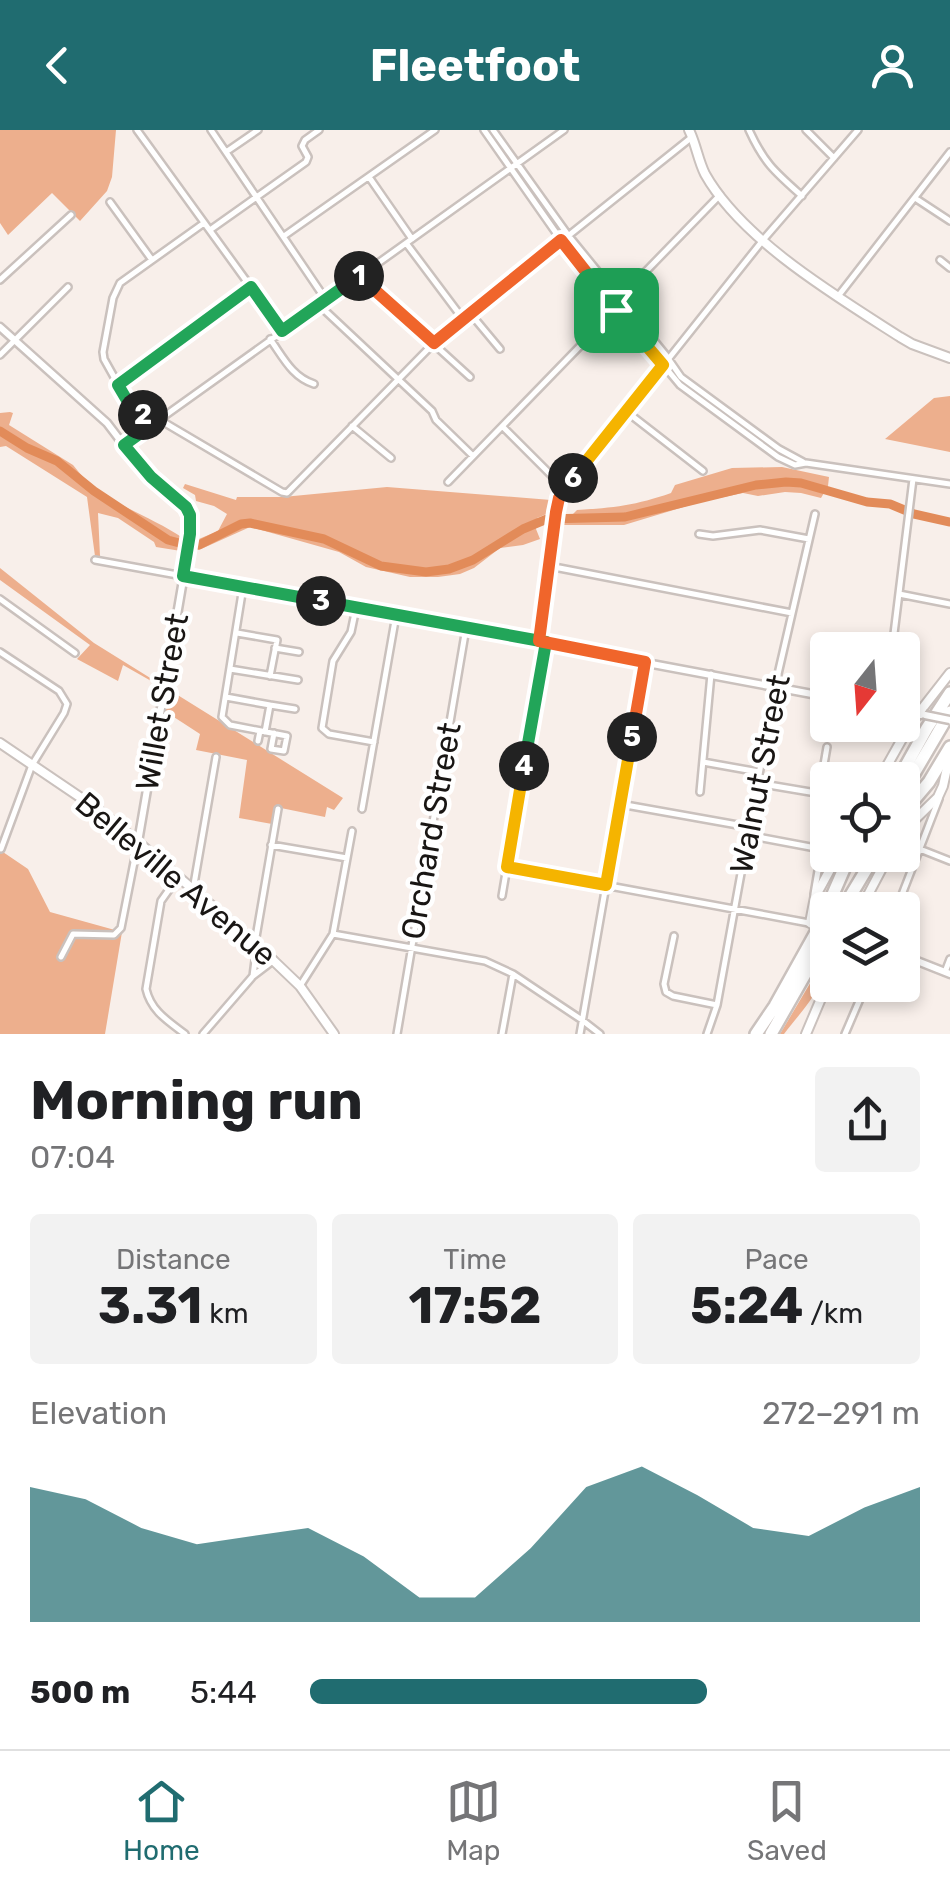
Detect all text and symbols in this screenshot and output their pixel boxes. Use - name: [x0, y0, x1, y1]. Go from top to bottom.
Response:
- icon: back: [30, 38, 85, 93]
- icon: person: [865, 38, 920, 93]
- text: Fleetfoot: [370, 39, 580, 92]
- pin: 1: [334, 251, 384, 301]
- text: 1: [352, 259, 366, 292]
- pin: [574, 268, 659, 353]
- icon: arrive: [589, 283, 644, 338]
- pin: 2: [118, 390, 168, 440]
- text: 2: [134, 398, 152, 431]
- pin: 6: [548, 453, 598, 503]
- text: 6: [564, 461, 582, 494]
- pin: 3: [296, 576, 346, 626]
- text: 3: [312, 584, 330, 617]
- street label: Willet Street: [128, 610, 196, 794]
- north arrow: [810, 632, 920, 742]
- map controls: [810, 632, 920, 1002]
- street label: Walnut Street: [722, 671, 798, 877]
- pin: 5: [607, 712, 657, 762]
- street label: Orchard Street: [393, 720, 469, 942]
- text: 5: [623, 720, 641, 753]
- pin: 4: [499, 741, 549, 791]
- text: 4: [514, 749, 534, 782]
- button: locate: [810, 762, 920, 872]
- street label: Belleville Avenue: [68, 784, 284, 974]
- button: layers: [810, 892, 920, 1002]
- button: share: [815, 1067, 920, 1172]
- text: Morning run: [30, 1068, 363, 1133]
- text: 07:04: [30, 1138, 115, 1176]
- text: Distance: [116, 1243, 231, 1276]
- text: Time: [443, 1243, 507, 1276]
- text: Pace: [745, 1243, 809, 1276]
- text: 3.31: [98, 1276, 202, 1336]
- text: 17:52: [409, 1276, 541, 1336]
- text: 5:24: [690, 1276, 803, 1336]
- text: km: [202, 1297, 249, 1330]
- text: /km: [803, 1297, 863, 1330]
- text: Elevation: [30, 1394, 167, 1432]
- text: 272–291 m: [762, 1394, 920, 1432]
- text: 500 m: [30, 1673, 130, 1711]
- text: 5:44: [190, 1673, 257, 1711]
- tab: Home: [123, 1774, 200, 1867]
- tab: Map: [446, 1774, 501, 1867]
- tab: Saved: [747, 1774, 827, 1867]

